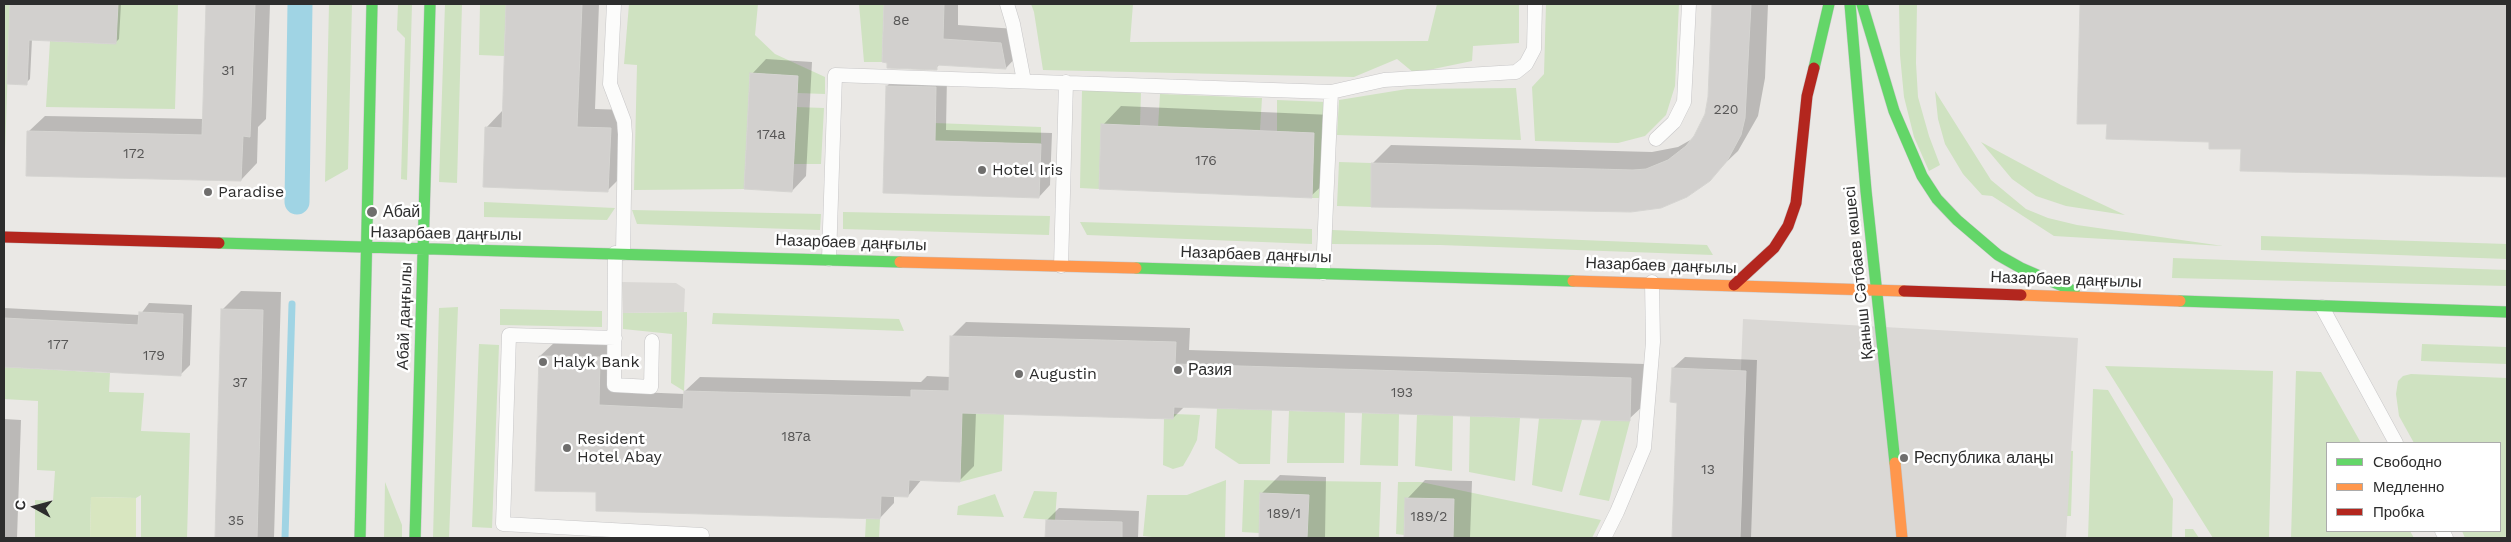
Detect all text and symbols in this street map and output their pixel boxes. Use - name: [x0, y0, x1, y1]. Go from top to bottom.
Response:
- house number: 8е: [893, 13, 909, 29]
- house number: 31: [221, 63, 235, 79]
- house number: 220: [1713, 102, 1739, 118]
- house number: 174а: [757, 127, 785, 143]
- house number: 172: [123, 146, 145, 162]
- house number: 176: [1195, 153, 1217, 169]
- place label: Hotel Iris: [992, 160, 1063, 180]
- marker: Hotel Iris: [976, 164, 988, 176]
- place label: Paradise: [218, 182, 284, 202]
- street label: Қаныш Сәтбаев көшесі: [1840, 185, 1878, 361]
- marker: Paradise: [202, 186, 214, 198]
- place label: Абай: [383, 202, 420, 222]
- marker: Абай: [365, 205, 379, 219]
- street label: Назарбаев даңғылы: [370, 223, 522, 245]
- street label: Назарбаев даңғылы: [775, 231, 927, 255]
- street label: Назарбаев даңғылы: [1180, 243, 1332, 267]
- street label: Назарбаев даңғылы: [1585, 254, 1737, 278]
- street label: Абай даңғылы: [394, 262, 416, 370]
- street label: Назарбаев даңғылы: [1990, 268, 2142, 292]
- house number: 177: [47, 337, 69, 353]
- house number: 179: [143, 348, 165, 364]
- place label: Halyk Bank: [553, 352, 639, 372]
- marker: Halyk Bank: [537, 356, 549, 368]
- place label: Разия: [1188, 360, 1232, 380]
- place label: Augustin: [1029, 364, 1097, 384]
- marker: Разия: [1172, 364, 1184, 376]
- marker: Augustin: [1013, 368, 1025, 380]
- house number: 37: [232, 375, 248, 391]
- house number: 193: [1391, 385, 1413, 401]
- place label: Resident Hotel Abay: [577, 429, 662, 467]
- house number: 187а: [781, 429, 811, 445]
- marker: Resident Hotel Abay: [561, 442, 573, 454]
- legend: [2326, 442, 2501, 532]
- place label: Республика алаңы: [1914, 448, 2054, 468]
- marker: Республика алаңы: [1898, 452, 1910, 464]
- text: Свободно: [2373, 453, 2442, 471]
- house number: 13: [1701, 462, 1715, 478]
- text: Медленно: [2373, 478, 2444, 496]
- north arrow: [10, 482, 60, 532]
- text: С: [12, 499, 29, 511]
- text: Пробка: [2373, 503, 2424, 521]
- house number: 189/1: [1267, 506, 1301, 522]
- house number: 189/2: [1411, 509, 1447, 525]
- house number: 35: [228, 513, 244, 529]

